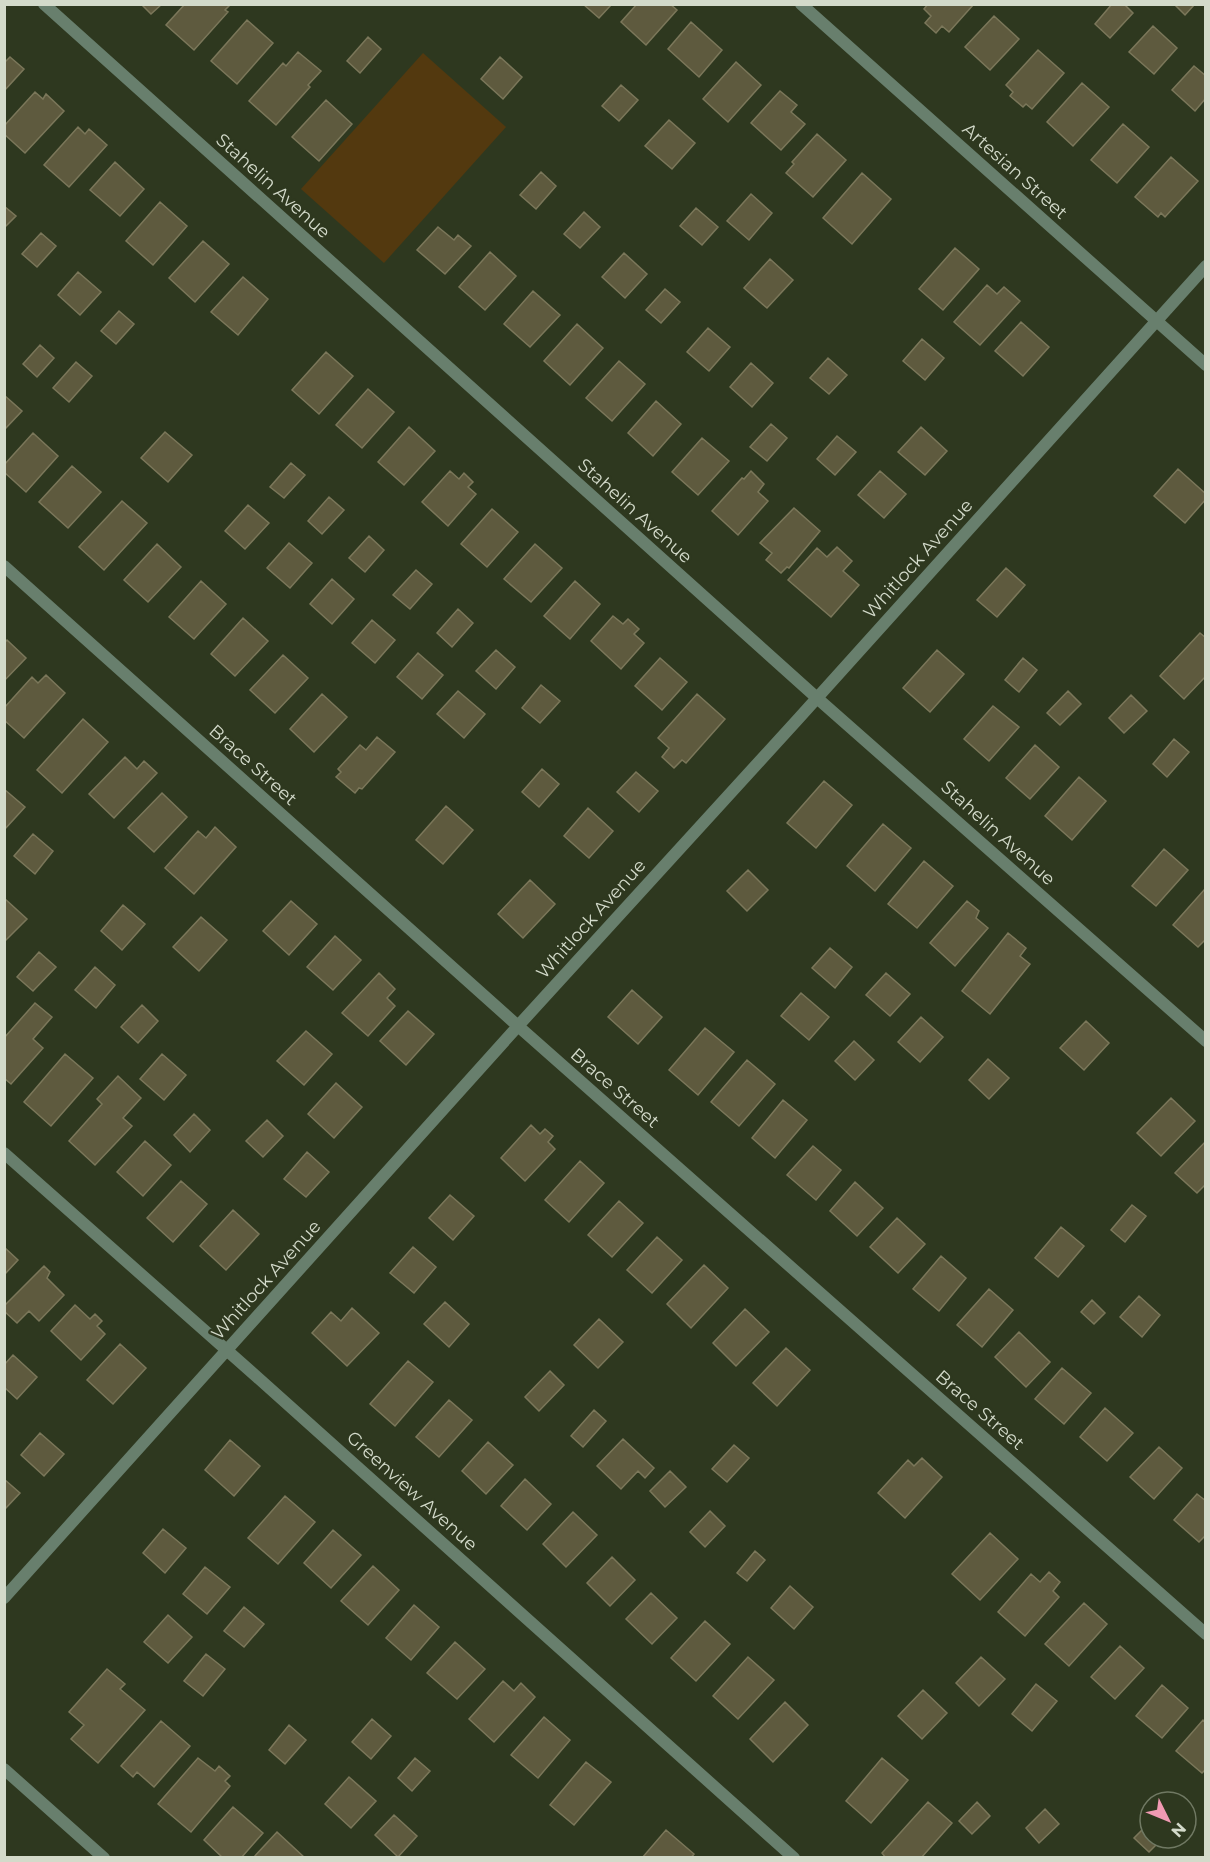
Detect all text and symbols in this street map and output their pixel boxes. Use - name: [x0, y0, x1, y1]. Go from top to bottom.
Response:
- street label: Artesian Street: [958, 118, 1072, 224]
- street label: Stahelin Avenue: [211, 129, 335, 243]
- street label: Stahelin Avenue: [573, 454, 697, 568]
- street label: Whitlock Avenue: [859, 495, 978, 623]
- street label: Brace Street: [205, 720, 301, 810]
- street label: Stahelin Avenue: [936, 776, 1060, 890]
- street label: Whitlock Avenue: [532, 855, 651, 983]
- street label: Brace Street: [566, 1043, 664, 1133]
- street label: Whitlock Avenue: [207, 1216, 326, 1344]
- street label: Brace Street: [931, 1365, 1029, 1455]
- street label: Greenview Avenue: [342, 1426, 482, 1556]
- north arrow: [1138, 1790, 1198, 1850]
- text: N: [1167, 1819, 1190, 1841]

